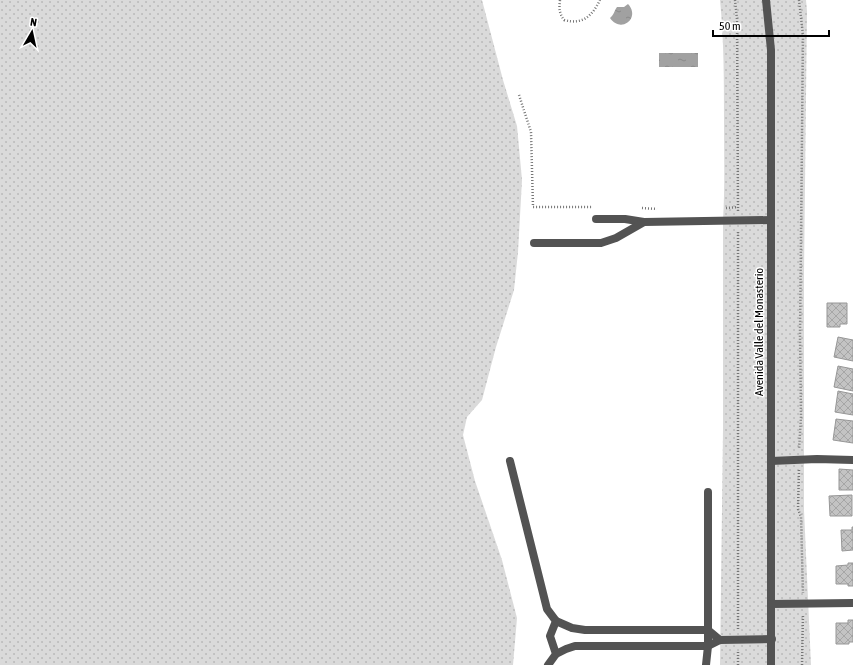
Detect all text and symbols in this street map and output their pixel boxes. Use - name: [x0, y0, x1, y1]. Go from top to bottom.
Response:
- north arrow: [12, 12, 52, 52]
- scale bar: [713, 12, 829, 38]
- text: N: [29, 16, 38, 29]
- text: 50 m: [719, 19, 741, 33]
- street label: Avenida Valle del Monasterio: [752, 268, 766, 396]

